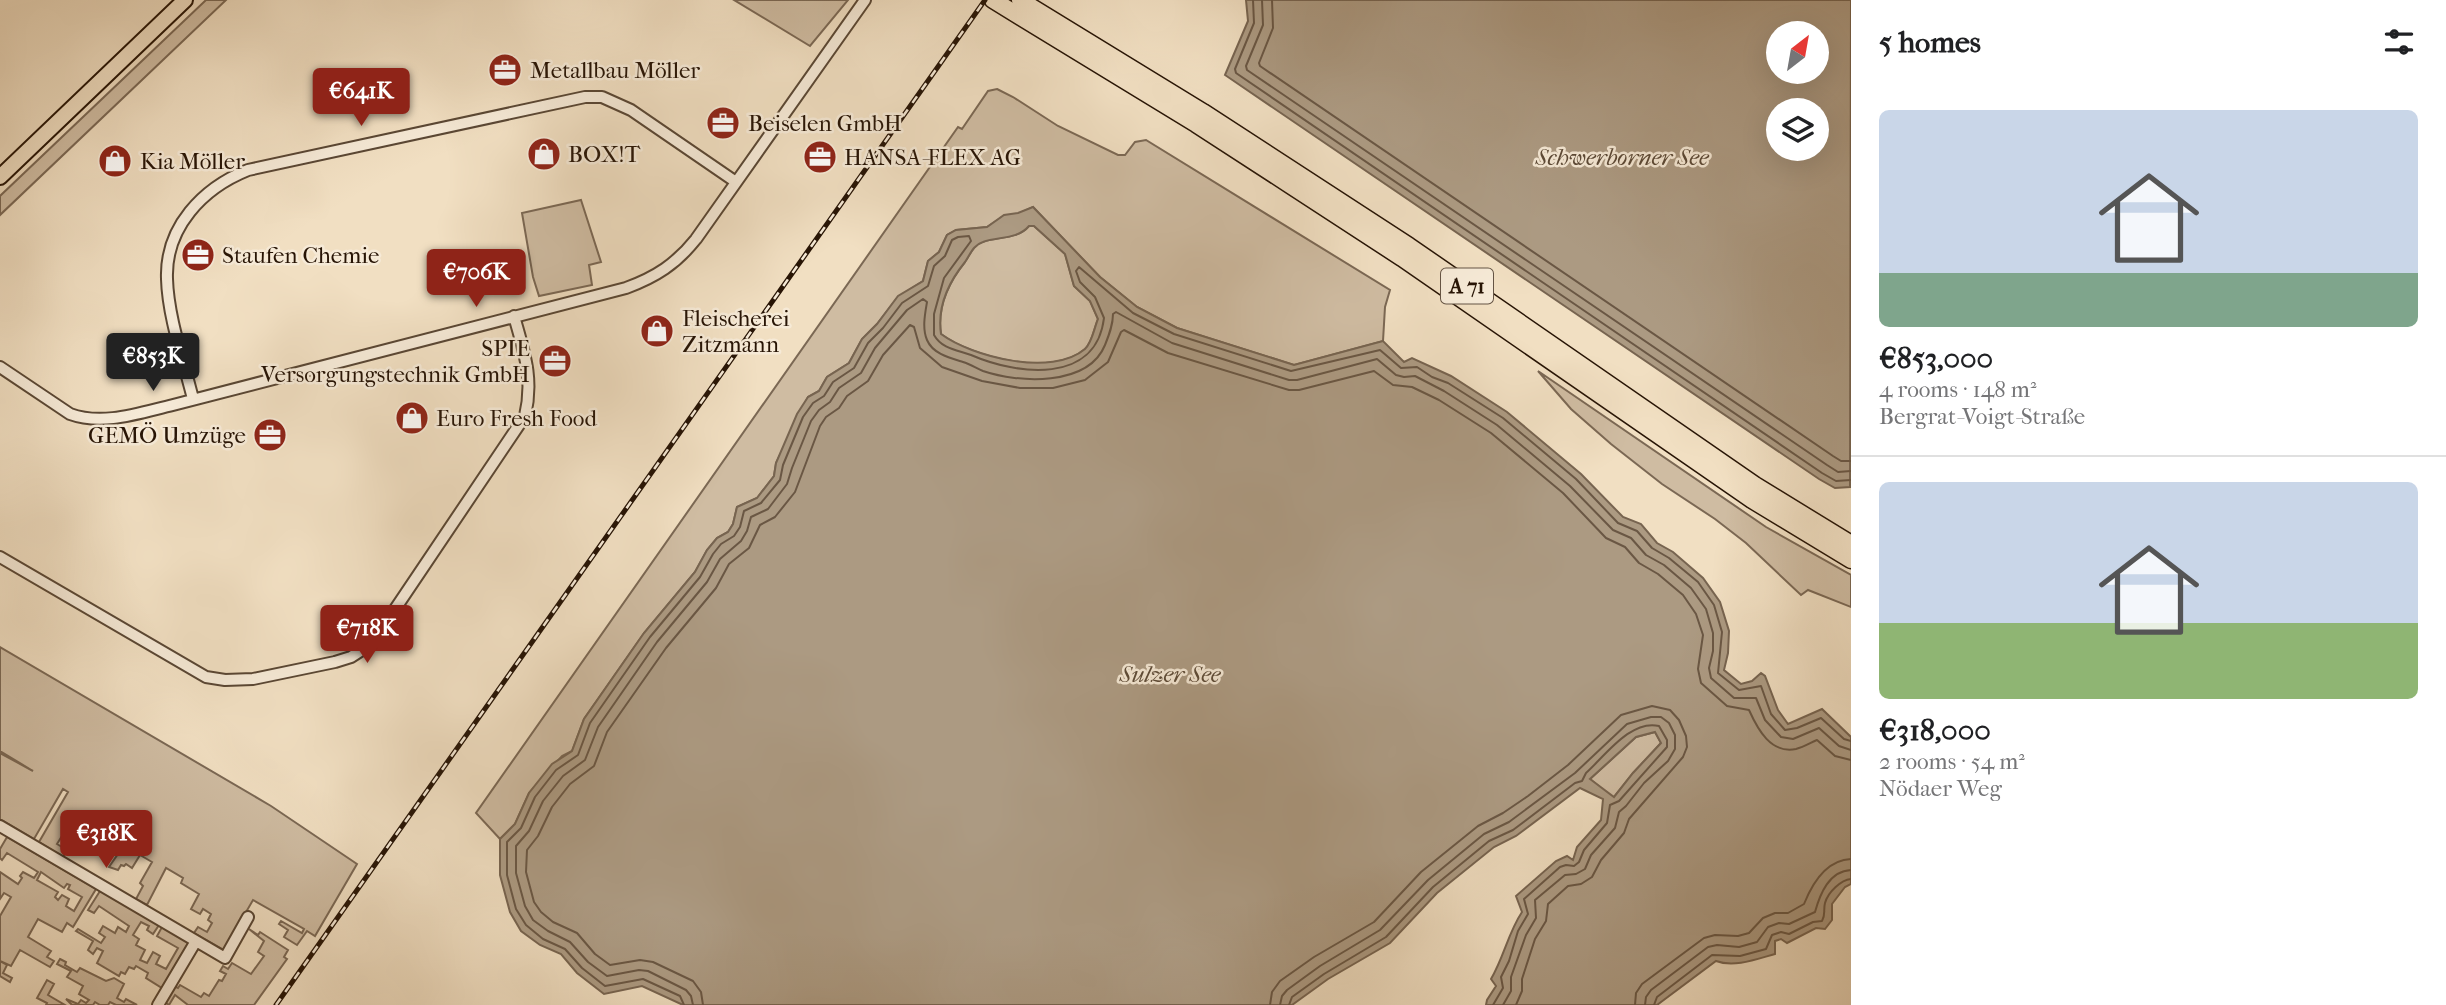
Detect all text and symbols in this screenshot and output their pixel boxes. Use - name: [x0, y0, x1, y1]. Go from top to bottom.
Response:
- north arrow: [1766, 21, 1829, 84]
- map controls: [1766, 21, 1829, 161]
- icon: filters: [2380, 23, 2418, 61]
- text: 5 homes: [1879, 25, 1981, 60]
- office icon: Metallbau Möller: [486, 51, 524, 89]
- place label: Metallbau Möller: [530, 57, 700, 84]
- pin: €641K: [312, 68, 410, 128]
- text: €641K: [329, 77, 393, 104]
- button: layers: [1766, 98, 1829, 161]
- office icon: Beiselen GmbH: [704, 104, 742, 142]
- place label: Beiselen GmbH: [748, 110, 902, 137]
- shop icon: BOX!T: [525, 135, 563, 173]
- office icon: HANSA-FLEX AG: [801, 138, 839, 176]
- place label: BOX!T: [568, 141, 641, 168]
- shop icon: Kia Möller: [96, 142, 134, 180]
- water label: Schwerborner See: [1534, 143, 1710, 171]
- place label: HANSA-FLEX AG: [844, 144, 1021, 171]
- place label: Kia Möller: [140, 148, 245, 175]
- icon: home: [2086, 155, 2212, 281]
- office icon: Staufen Chemie: [179, 236, 217, 274]
- place label: Staufen Chemie: [222, 242, 379, 269]
- pin: €706K: [427, 250, 525, 309]
- text: €706K: [443, 258, 509, 285]
- road number: A 71: [1441, 268, 1493, 304]
- place label: Fleischerei Zitzmann: [682, 305, 790, 358]
- shop icon: Fleischerei Zitzmann: [638, 312, 676, 350]
- pin: €853K: [104, 334, 202, 393]
- place label: SPIE Versorgungstechnik GmbH: [260, 335, 530, 388]
- text: €853,000: [1879, 341, 1993, 376]
- text: €853K: [122, 342, 184, 369]
- office icon: SPIE Versorgungstechnik GmbH: [536, 342, 574, 380]
- text: 4 rooms · 148 m²: [1879, 376, 2036, 403]
- shop icon: Euro Fresh Food: [393, 399, 431, 437]
- text: Bergrat-Voigt-Straße: [1879, 403, 2085, 430]
- place label: Euro Fresh Food: [436, 405, 597, 432]
- office icon: GEMÖ Umzüge: [251, 416, 289, 454]
- place label: GEMÖ Umzüge: [88, 422, 246, 449]
- icon: home: [2086, 527, 2212, 653]
- pin: €718K: [318, 606, 416, 665]
- text: €718K: [336, 614, 398, 641]
- water label: Sulzer See: [1118, 660, 1222, 688]
- text: €318,000: [1879, 713, 1991, 748]
- text: 2 rooms · 54 m²: [1879, 748, 2025, 775]
- text: Nödaer Weg: [1879, 775, 2002, 802]
- pin: €318K: [57, 810, 155, 870]
- text: €318K: [76, 819, 136, 846]

